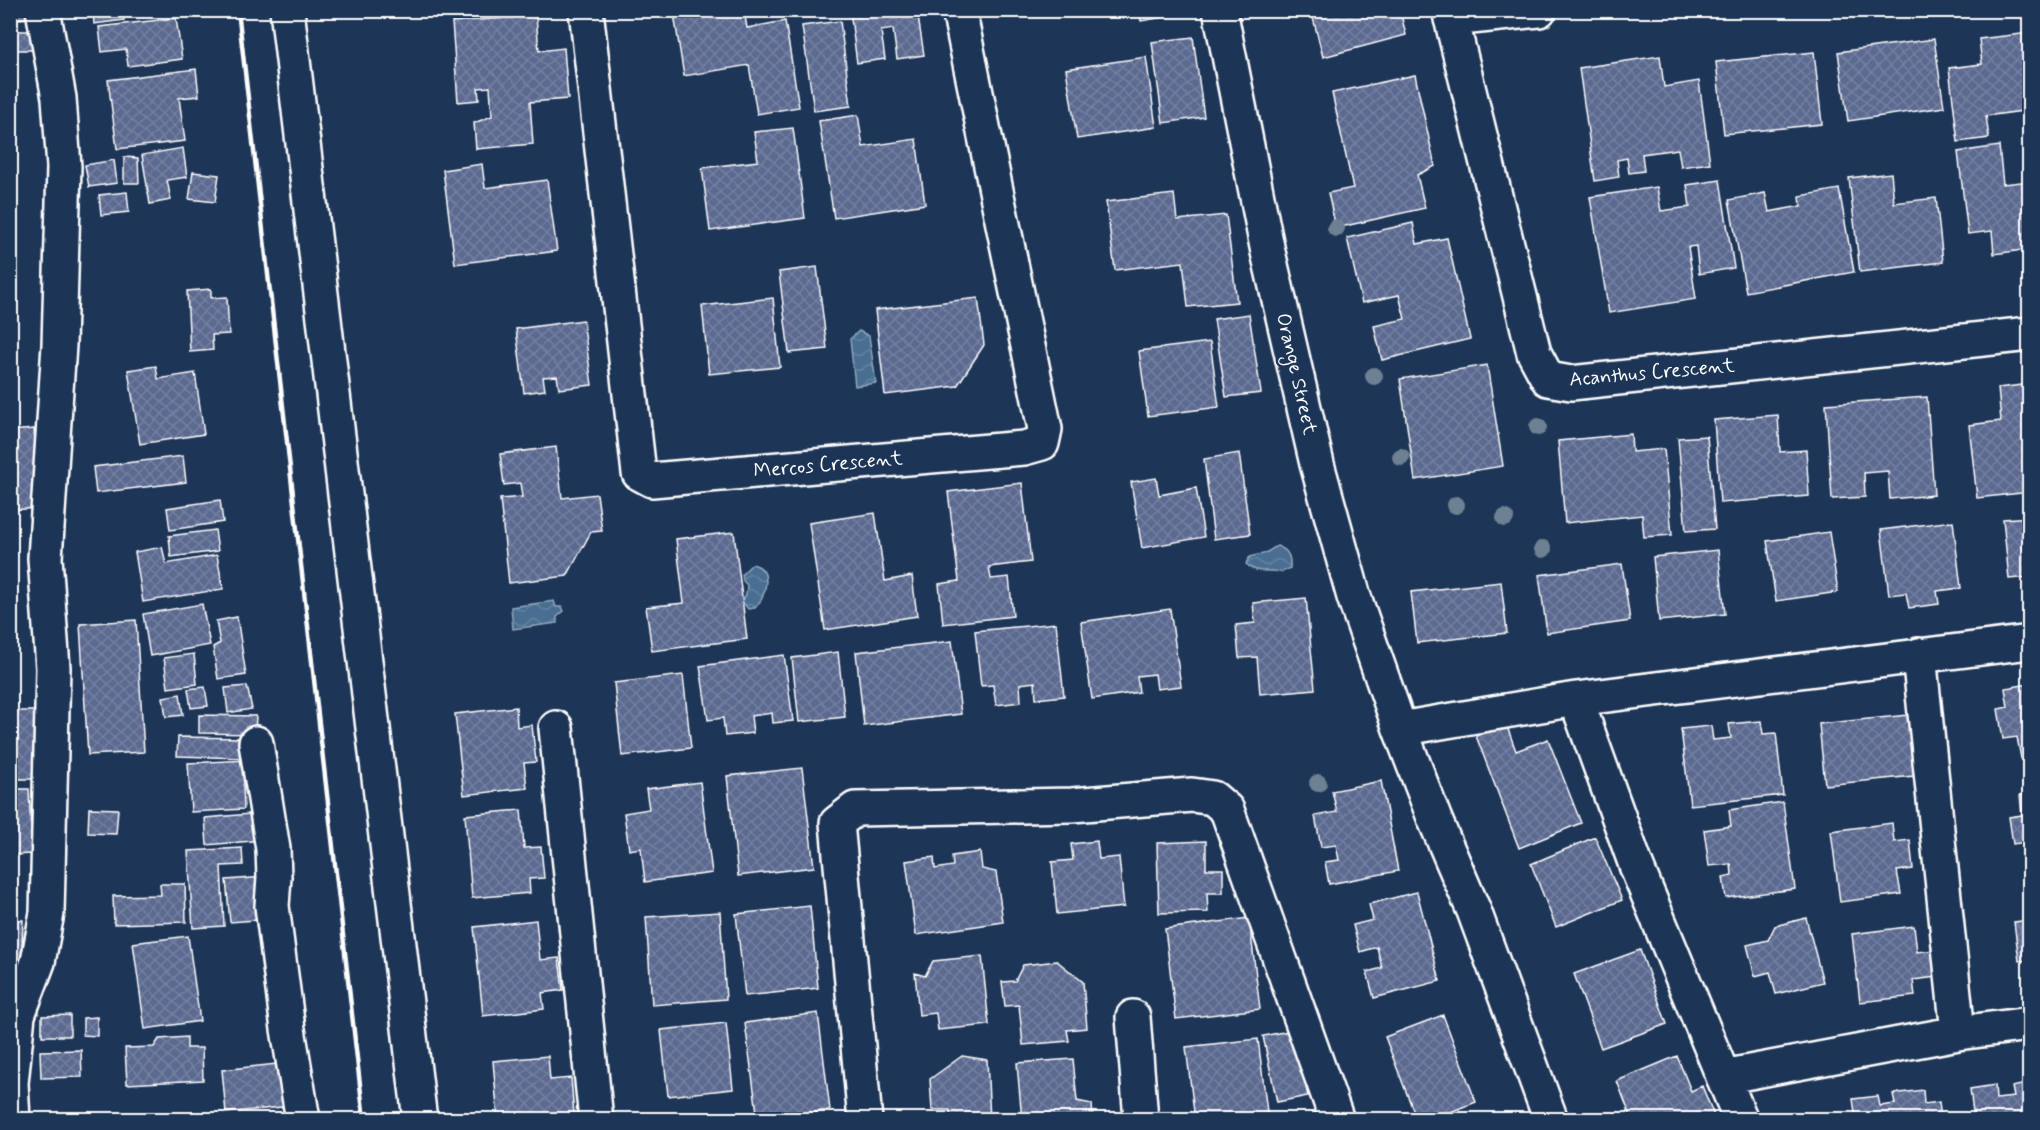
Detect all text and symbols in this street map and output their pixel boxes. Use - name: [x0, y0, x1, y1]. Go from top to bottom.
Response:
- street label: Orange Street: [1268, 311, 1323, 438]
- street label: Acanthus Crescent: [1568, 352, 1736, 394]
- street label: Mercos Crescent: [752, 445, 904, 485]

